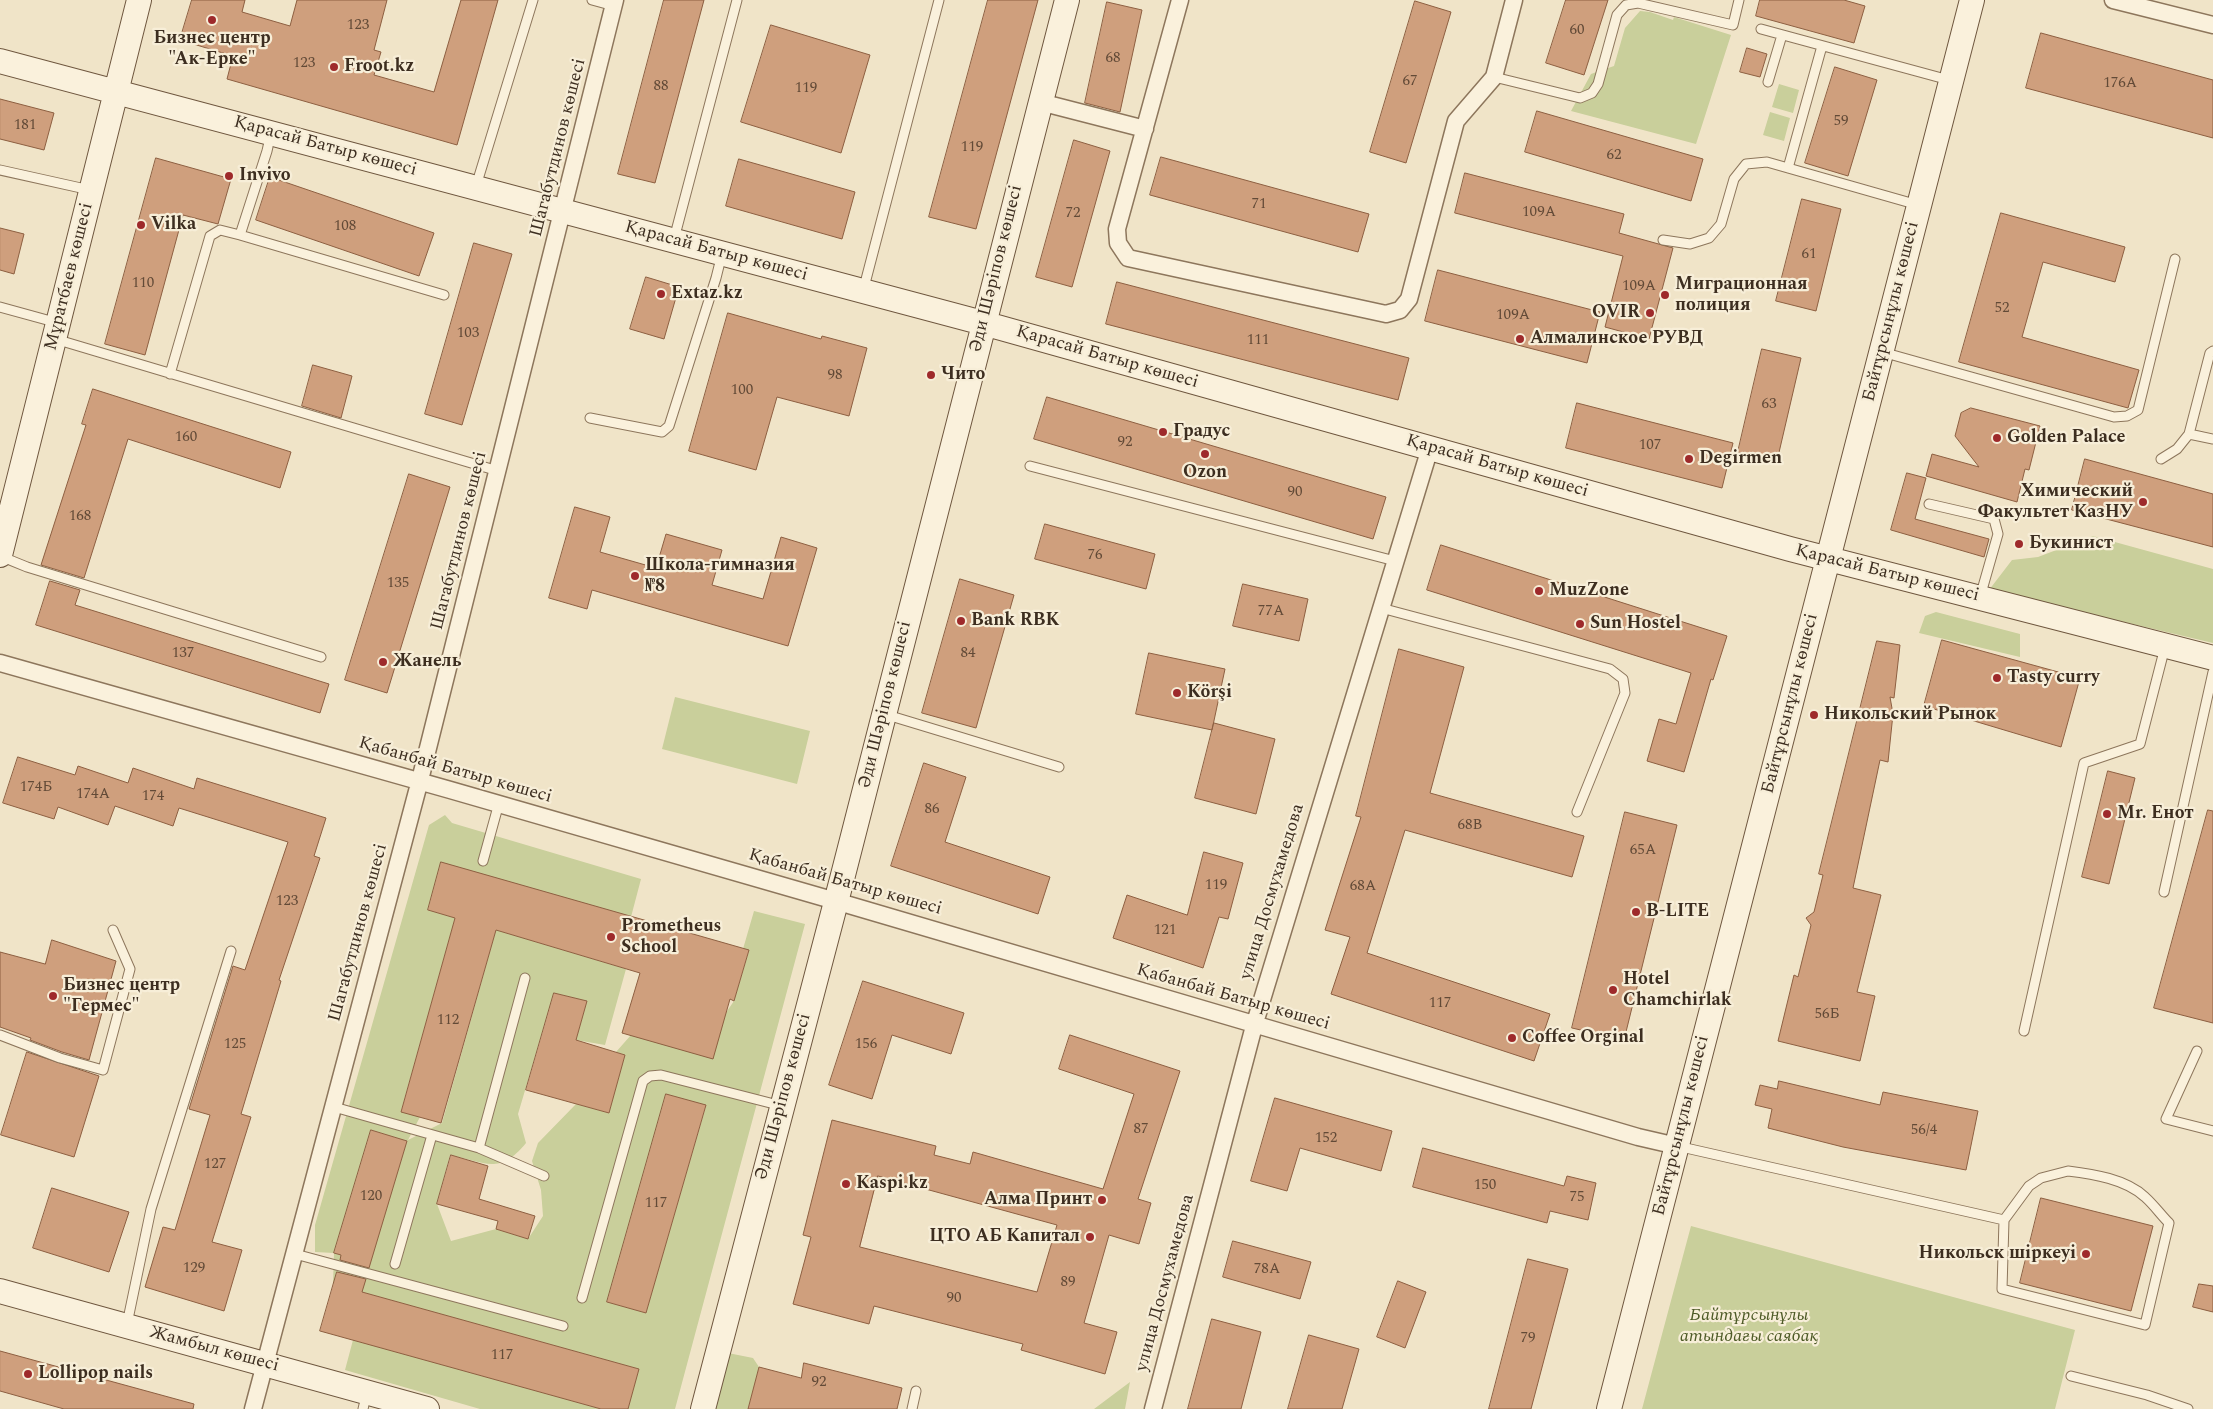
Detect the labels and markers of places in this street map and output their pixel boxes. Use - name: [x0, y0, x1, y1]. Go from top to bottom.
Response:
- marker: Бизнес центр "Ак-Ерке": [206, 14, 218, 26]
- place label: Бизнес центр "Ак-Ерке": [153, 28, 271, 70]
- place label: Froot.kz: [344, 56, 414, 78]
- marker: Froot.kz: [328, 61, 340, 73]
- place label: Invivo: [239, 165, 291, 187]
- marker: Invivo: [223, 170, 235, 182]
- place label: Vilka: [151, 214, 196, 236]
- marker: Vilka: [135, 219, 147, 231]
- place label: Миграционная полиция: [1675, 274, 1808, 316]
- place label: Extaz.kz: [671, 283, 743, 305]
- marker: Extaz.kz: [655, 288, 667, 300]
- marker: Миграционная полиция: [1659, 289, 1671, 301]
- place label: OVIR: [1592, 302, 1640, 324]
- marker: OVIR: [1644, 307, 1656, 319]
- place label: Алмалинское РУВД: [1530, 328, 1703, 350]
- marker: Алмалинское РУВД: [1514, 333, 1526, 345]
- place label: Чито: [941, 364, 985, 386]
- marker: Чито: [925, 369, 937, 381]
- place label: Градус: [1173, 421, 1230, 443]
- marker: Градус: [1157, 426, 1169, 438]
- place label: Golden Palace: [2007, 427, 2126, 449]
- marker: Golden Palace: [1991, 432, 2003, 444]
- marker: Ozon: [1199, 448, 1211, 460]
- place label: Degirmen: [1699, 448, 1782, 470]
- marker: Degirmen: [1683, 453, 1695, 465]
- place label: Ozon: [1183, 462, 1227, 484]
- place label: Химический Факультет КазНУ: [1978, 481, 2133, 524]
- marker: Химический Факультет КазНУ: [2137, 496, 2149, 508]
- place label: Букинист: [2029, 533, 2113, 555]
- marker: Букинист: [2013, 538, 2025, 550]
- place label: Школа-гимназия №8: [645, 555, 795, 598]
- marker: Школа-гимназия №8: [629, 570, 641, 582]
- place label: MuzZone: [1549, 580, 1629, 602]
- marker: MuzZone: [1533, 585, 1545, 597]
- place label: Bank RBK: [971, 610, 1059, 632]
- place label: Sun Hostel: [1590, 613, 1681, 635]
- marker: Bank RBK: [955, 615, 967, 627]
- marker: Sun Hostel: [1574, 618, 1586, 630]
- place label: Жанель: [393, 651, 461, 673]
- marker: Жанель: [377, 656, 389, 668]
- place label: Tasty curry: [2007, 667, 2100, 689]
- marker: Tasty curry: [1991, 672, 2003, 684]
- place label: Körşi: [1187, 682, 1232, 704]
- marker: Körşi: [1171, 687, 1183, 699]
- place label: Никольский Рынок: [1824, 704, 1996, 726]
- marker: Никольский Рынок: [1808, 709, 1820, 721]
- place label: Mr. Енот: [2117, 803, 2194, 825]
- marker: Mr. Енот: [2101, 808, 2113, 820]
- place label: B-LITE: [1646, 901, 1709, 923]
- marker: B-LITE: [1630, 906, 1642, 918]
- place label: Prometheus School: [621, 916, 721, 959]
- marker: Prometheus School: [605, 931, 617, 943]
- place label: Hotel Chamchirlak: [1623, 969, 1732, 1012]
- place label: Бизнес центр "Гермес": [63, 975, 180, 1018]
- marker: Hotel Chamchirlak: [1607, 984, 1619, 996]
- marker: Бизнес центр "Гермес": [47, 990, 59, 1002]
- place label: Coffee Orginal: [1522, 1027, 1644, 1049]
- marker: Coffee Orginal: [1506, 1032, 1518, 1044]
- place label: Kaspi.kz: [856, 1173, 928, 1195]
- marker: Kaspi.kz: [840, 1178, 852, 1190]
- place label: Алма Принт: [984, 1189, 1092, 1211]
- marker: Алма Принт: [1096, 1194, 1108, 1206]
- place label: ЦТО АБ Капитал: [929, 1226, 1080, 1248]
- marker: ЦТО АБ Капитал: [1084, 1231, 1096, 1243]
- place label: Никольск шіркеуі: [1918, 1243, 2076, 1265]
- marker: Никольск шіркеуі: [2080, 1248, 2092, 1260]
- place label: Lollipop nails: [38, 1363, 153, 1385]
- marker: Lollipop nails: [22, 1368, 34, 1380]

